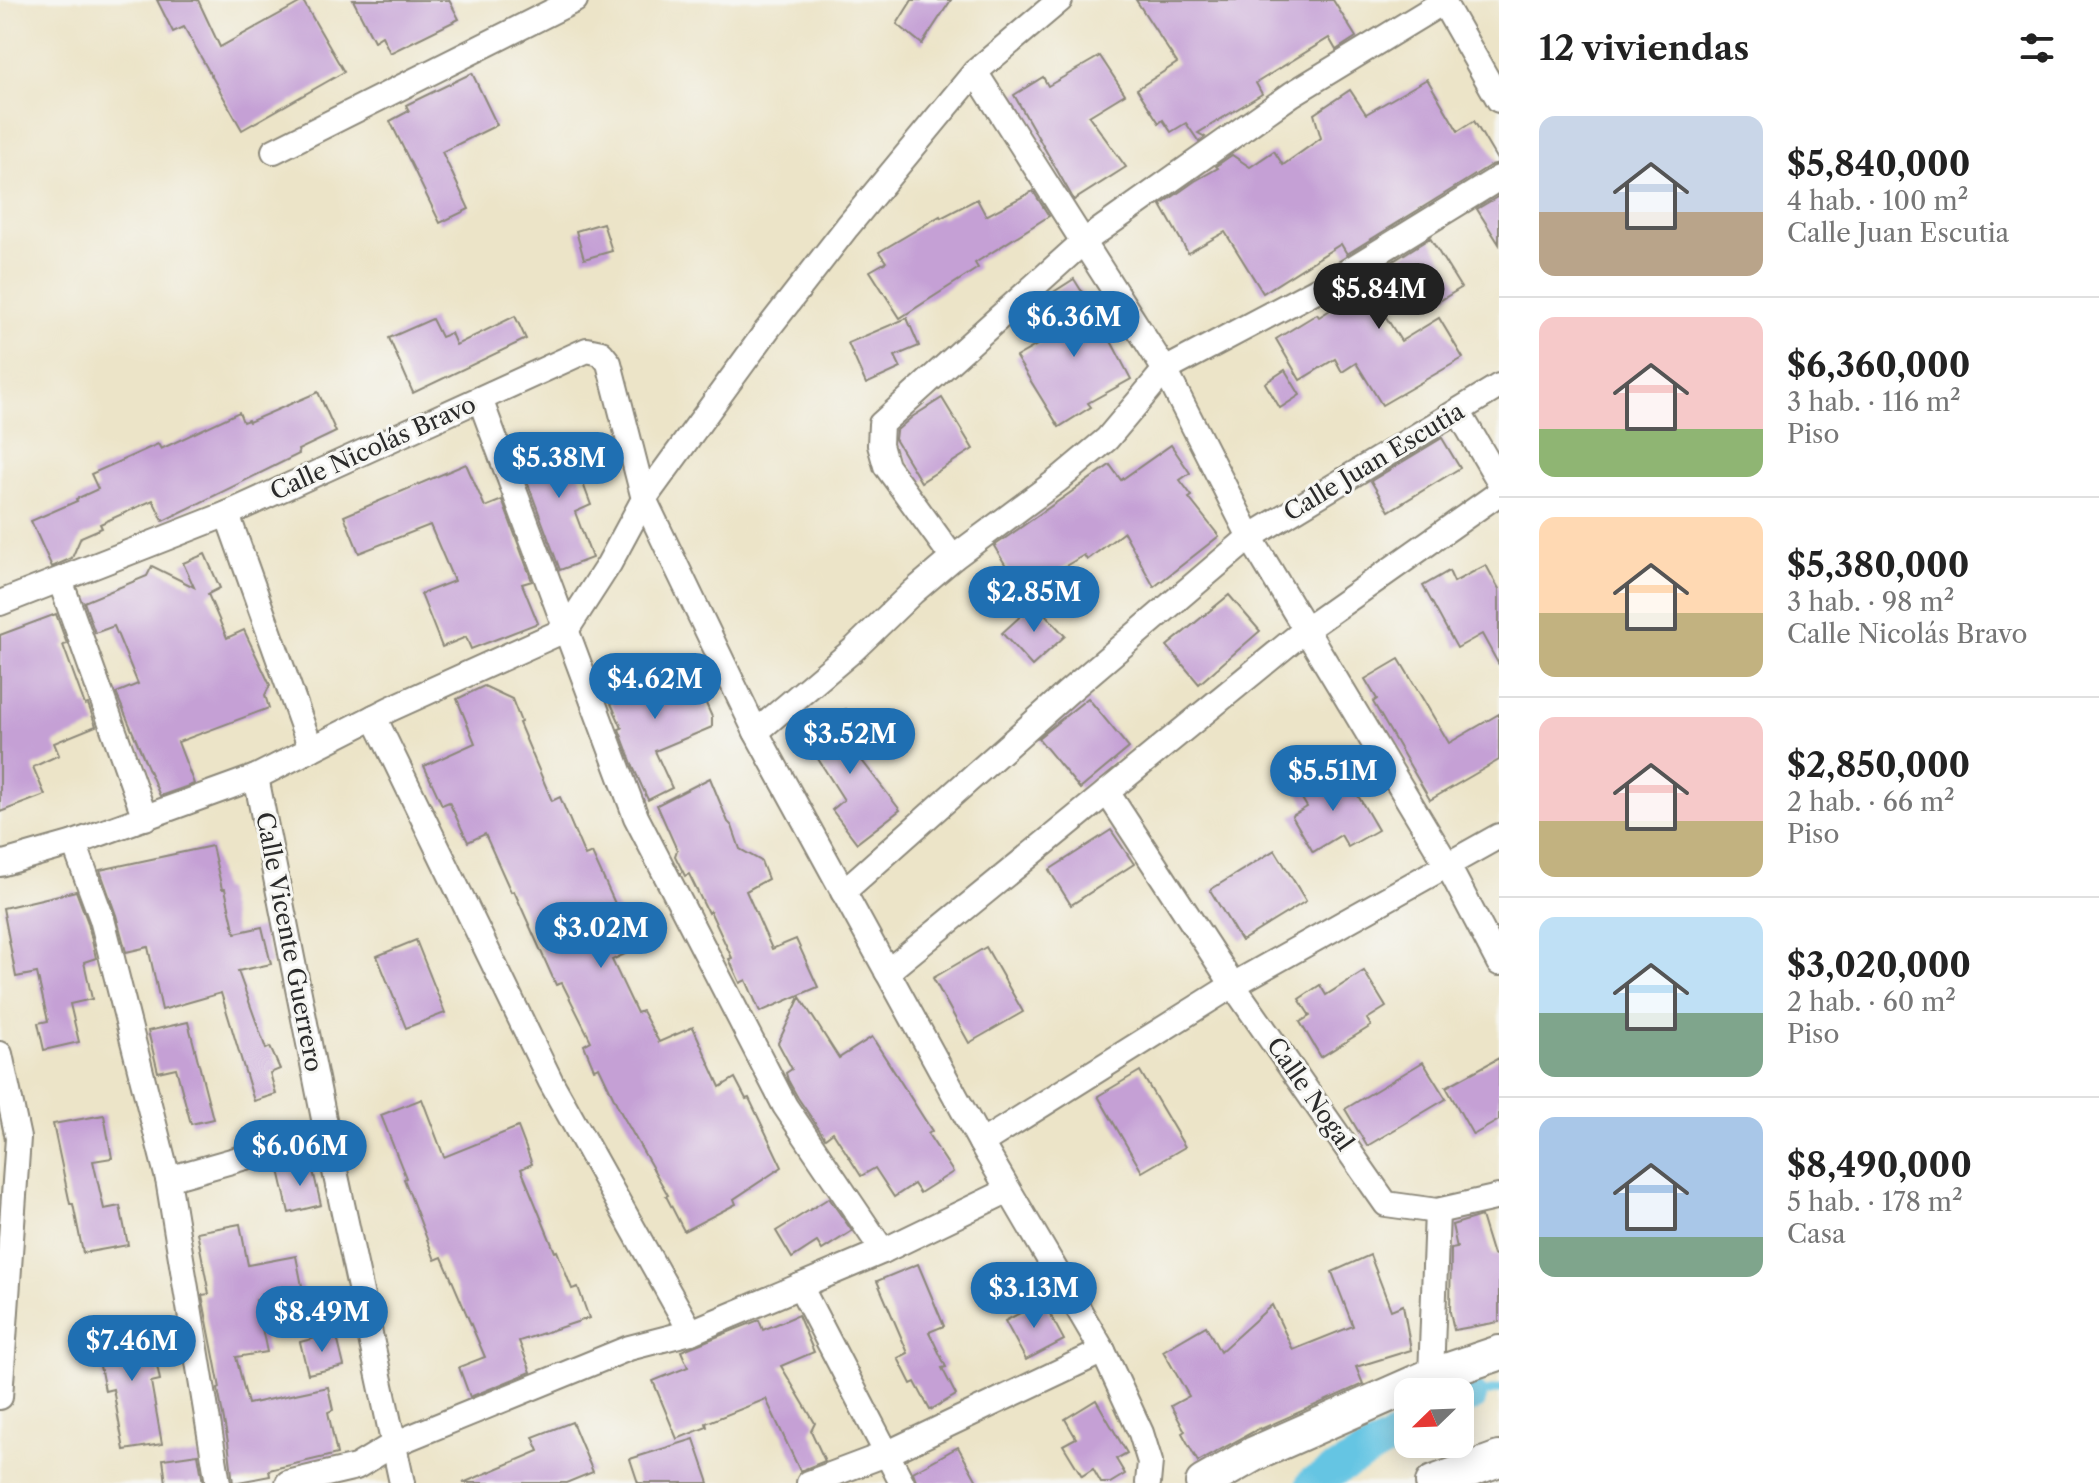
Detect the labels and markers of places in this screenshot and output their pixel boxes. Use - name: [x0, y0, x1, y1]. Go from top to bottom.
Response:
- pin: $5.84M: [1314, 263, 1444, 331]
- pin: $6.36M: [1009, 291, 1139, 359]
- pin: $5.38M: [494, 432, 624, 500]
- pin: $2.85M: [969, 566, 1099, 634]
- pin: $4.62M: [590, 653, 720, 721]
- pin: $3.52M: [785, 708, 915, 776]
- pin: $5.51M: [1268, 745, 1398, 813]
- pin: $3.02M: [536, 902, 666, 970]
- pin: $6.06M: [235, 1120, 365, 1188]
- pin: $3.13M: [969, 1262, 1099, 1330]
- pin: $8.49M: [257, 1286, 387, 1354]
- pin: $7.46M: [67, 1315, 197, 1383]

